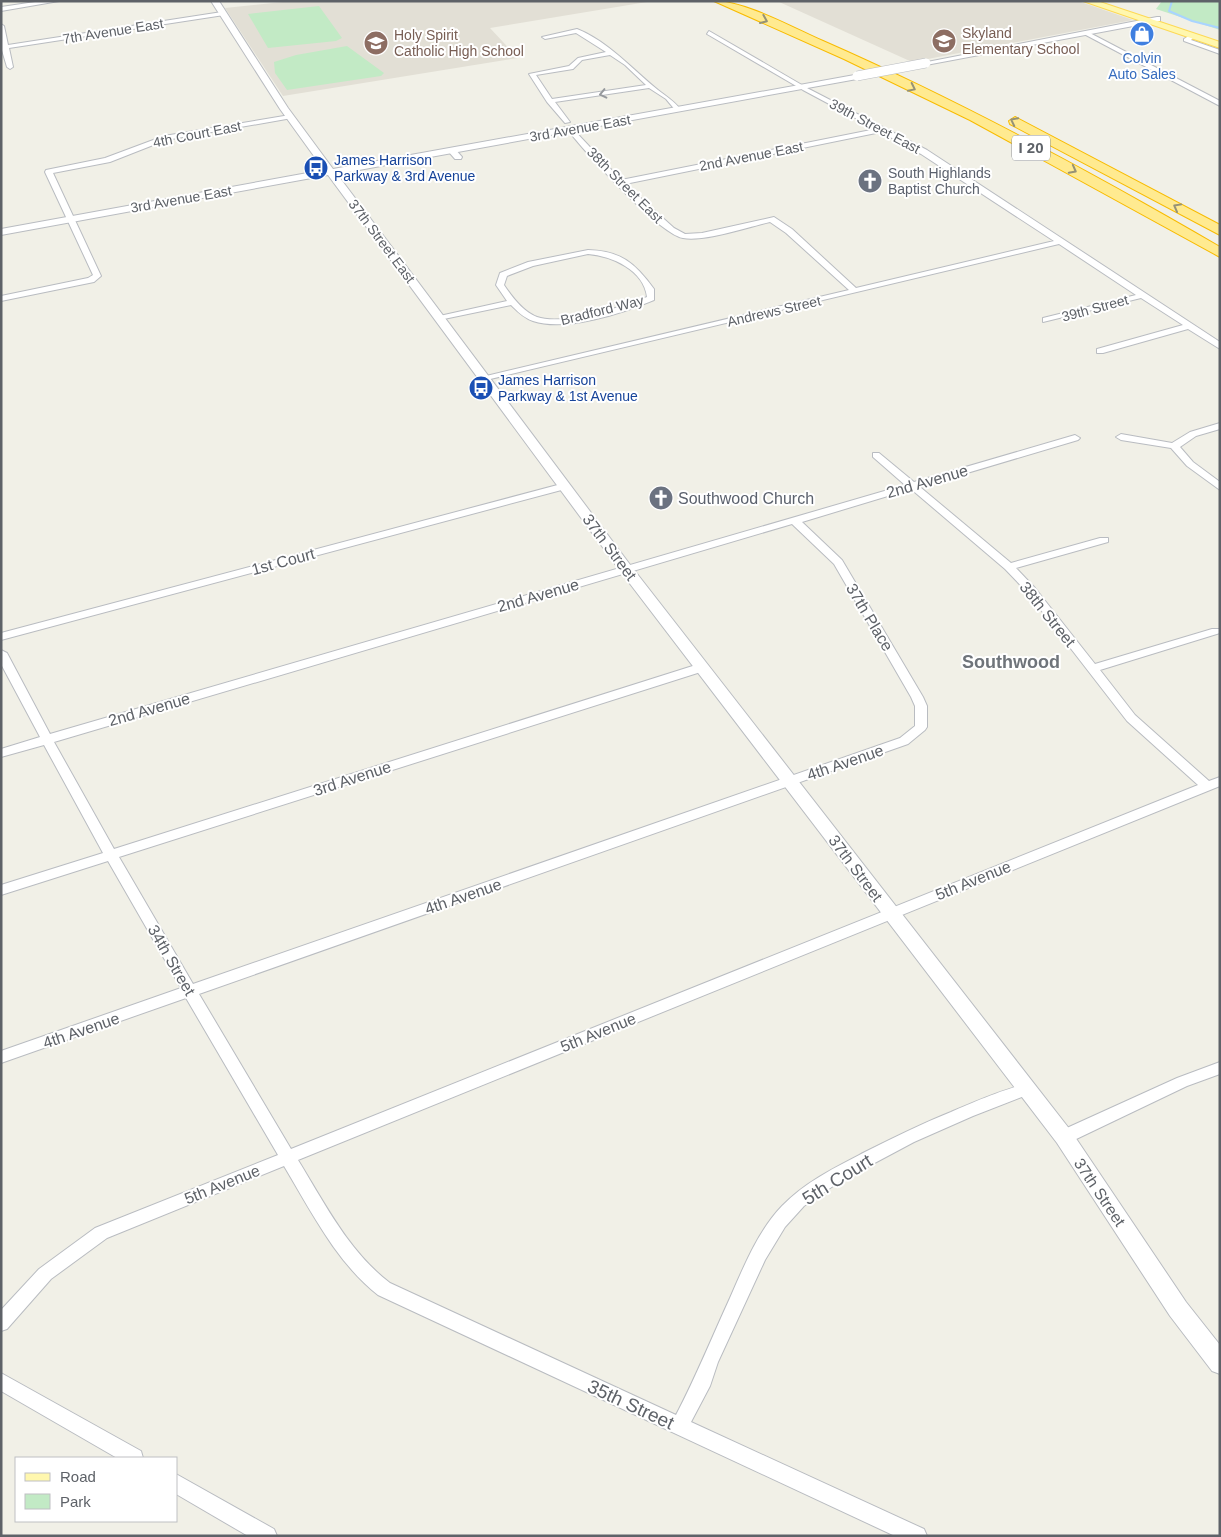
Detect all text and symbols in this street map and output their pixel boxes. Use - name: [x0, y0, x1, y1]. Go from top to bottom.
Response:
- one-way arrow: [759, 13, 768, 24]
- street label: 7th Avenue East: [62, 15, 165, 47]
- shop icon: Colvin Auto Sales: [1129, 21, 1155, 47]
- place label: Skyland Elementary School: [962, 25, 1080, 57]
- place label: Holy Spirit Catholic High School: [394, 27, 524, 59]
- school or university icon: Skyland Elementary School: [931, 28, 957, 54]
- school or university icon: Holy Spirit Catholic High School: [363, 30, 389, 56]
- place label: Colvin Auto Sales: [1108, 50, 1176, 82]
- one-way arrow: [907, 82, 916, 92]
- one-way arrow: [598, 88, 607, 99]
- street label: 39th Street East: [827, 95, 923, 157]
- street label: 3rd Avenue East: [528, 111, 632, 145]
- one-way arrow: [1010, 117, 1019, 127]
- street label: 4th Court East: [152, 118, 243, 150]
- road number: I 20: [1012, 136, 1050, 160]
- street label: 2nd Avenue East: [698, 138, 804, 174]
- street label: 38th Street East: [584, 144, 666, 226]
- place label: James Harrison Parkway & 3rd Avenue: [334, 152, 476, 184]
- bus stop icon: James Harrison Parkway & 3rd Avenue: [303, 155, 329, 181]
- one-way arrow: [1067, 164, 1076, 174]
- place label: South Highlands Baptist Church: [888, 165, 991, 197]
- church icon: South Highlands Baptist Church: [857, 168, 883, 194]
- street label: 3rd Avenue East: [129, 182, 233, 216]
- street label: 37th Street East: [345, 196, 419, 286]
- one-way arrow: [1174, 204, 1183, 214]
- street label: 39th Street: [1060, 291, 1130, 325]
- street label: Bradford Way: [559, 292, 645, 328]
- street label: Andrews Street: [726, 292, 823, 330]
- place label: James Harrison Parkway & 1st Avenue: [498, 372, 638, 404]
- bus stop icon: James Harrison Parkway & 1st Avenue: [468, 375, 494, 401]
- street label: 2nd Avenue: [884, 462, 970, 501]
- church icon: Southwood Church: [648, 485, 674, 511]
- place label: Southwood Church: [678, 490, 814, 507]
- street label: 37th Street: [579, 511, 640, 584]
- street label: 1st Court: [250, 545, 317, 578]
- street label: 2nd Avenue: [495, 576, 581, 615]
- street label: 38th Street: [1016, 579, 1079, 651]
- street label: 37th Place: [843, 580, 896, 654]
- district label: Southwood: [962, 652, 1060, 672]
- street label: 2nd Avenue: [106, 690, 192, 729]
- street label: 4th Avenue: [805, 741, 886, 783]
- street label: 3rd Avenue: [311, 758, 393, 799]
- street label: 37th Street: [825, 832, 886, 905]
- street label: 5th Avenue: [933, 858, 1013, 903]
- street label: 4th Avenue: [423, 875, 504, 917]
- street label: 34th Street: [145, 922, 199, 999]
- street label: 4th Avenue: [41, 1009, 122, 1051]
- street label: 5th Avenue: [558, 1010, 638, 1055]
- street label: 5th Court: [799, 1149, 877, 1209]
- street label: 37th Street: [1071, 1155, 1129, 1230]
- street label: 5th Avenue: [182, 1162, 262, 1207]
- street label: 35th Street: [584, 1375, 678, 1434]
- legend: [15, 1457, 178, 1522]
- text: Road: [60, 1468, 96, 1485]
- text: Park: [60, 1493, 91, 1510]

